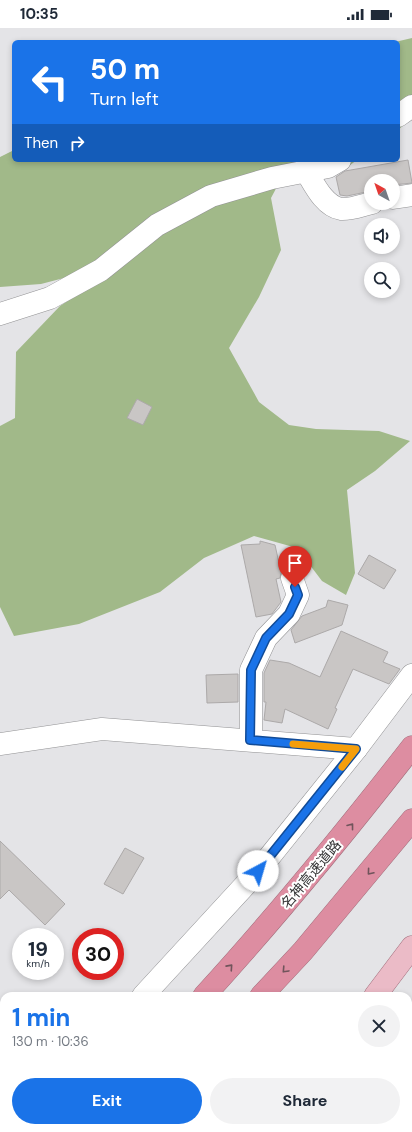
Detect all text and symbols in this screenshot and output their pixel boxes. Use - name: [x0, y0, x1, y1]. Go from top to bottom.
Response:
- text: 10:35: [20, 4, 58, 24]
- text: 50 m: [90, 51, 160, 88]
- icon: left: [24, 56, 76, 108]
- text: Turn left: [90, 87, 159, 111]
- icon: right: [66, 132, 88, 154]
- text: Then: [24, 133, 58, 153]
- north arrow: [364, 174, 400, 210]
- map controls: [364, 174, 400, 298]
- button: sound: [364, 218, 400, 254]
- button: search: [364, 262, 400, 298]
- pin: [278, 546, 312, 587]
- icon: arrive: [284, 552, 306, 574]
- one-way arrow: [346, 823, 353, 830]
- street label: 名神高速道路: [277, 836, 345, 912]
- position arrow: [237, 850, 279, 892]
- one-way arrow: [367, 867, 374, 874]
- speed limit sign: 30: [72, 928, 124, 980]
- text: 19: [28, 936, 48, 962]
- text: km/h: [26, 957, 50, 970]
- one-way arrow: [225, 964, 232, 972]
- one-way arrow: [282, 965, 290, 973]
- text: 1 min: [12, 1002, 70, 1033]
- button: close: [358, 1005, 400, 1047]
- text: 130 m · 10:36: [12, 1033, 89, 1050]
- button: Exit: [12, 1078, 202, 1124]
- button: Share: [210, 1078, 400, 1124]

